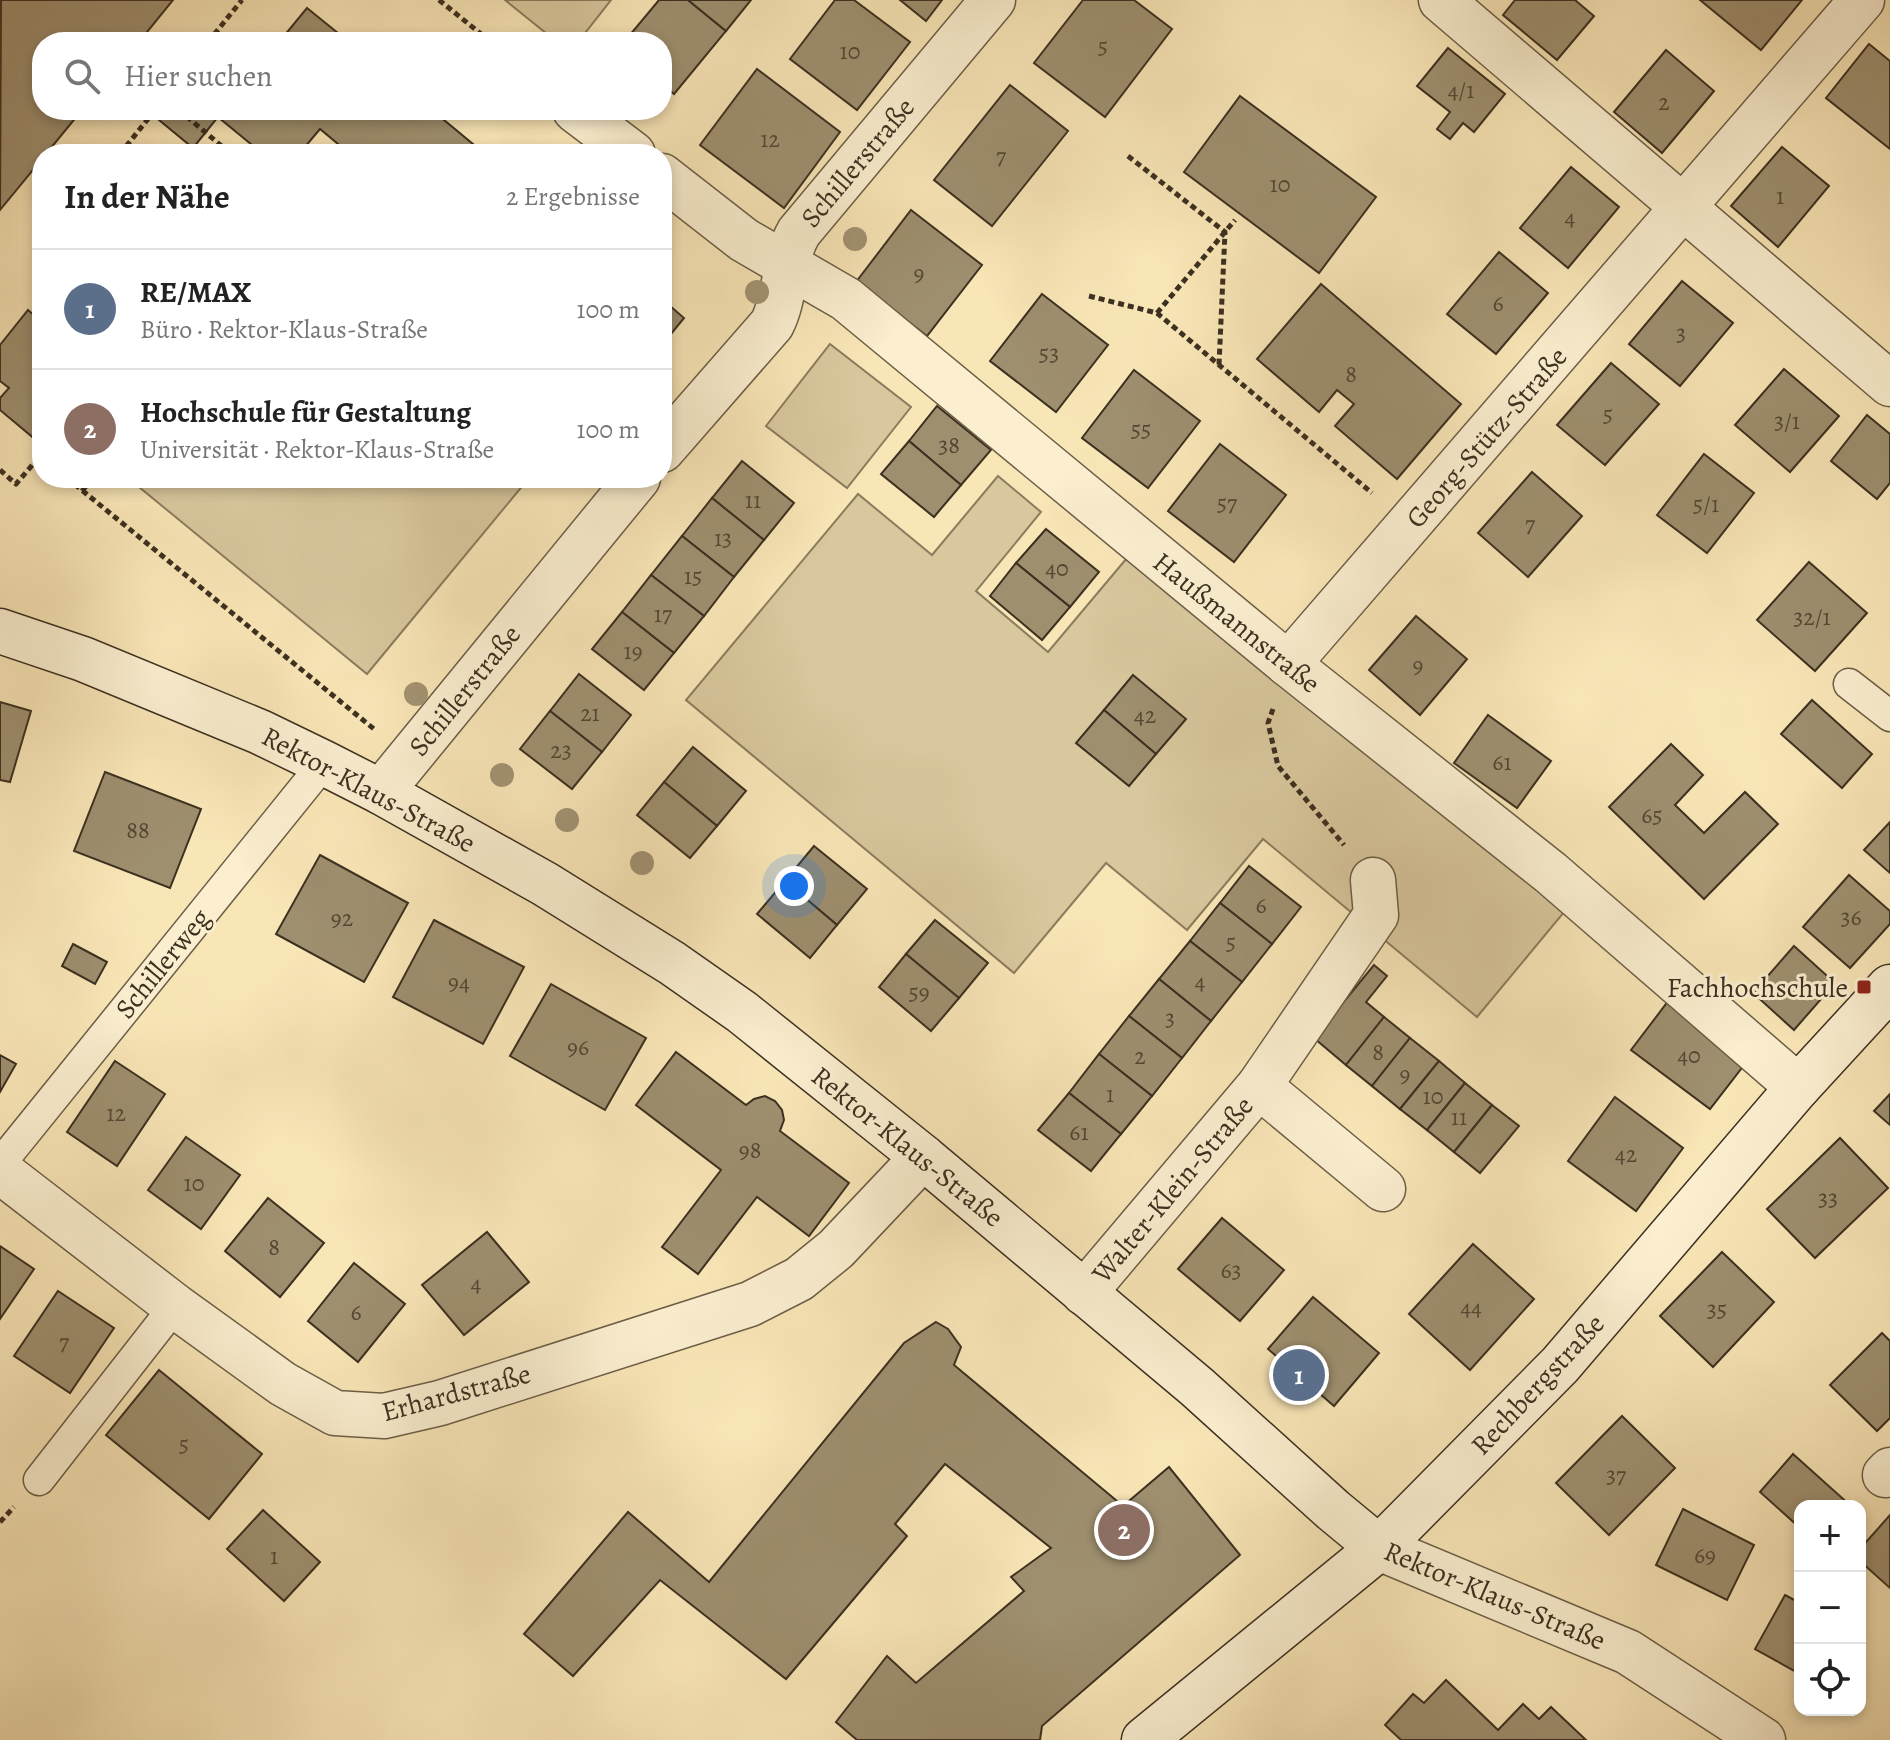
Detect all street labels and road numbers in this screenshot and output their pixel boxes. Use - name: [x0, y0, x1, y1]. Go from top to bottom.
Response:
- street label: Schillerstraße: [792, 90, 923, 236]
- street label: Georg-Stütz-Straße: [1397, 339, 1576, 536]
- street label: Haußmannstraße: [1145, 543, 1328, 702]
- street label: Schillerstraße: [400, 617, 530, 764]
- street label: Rektor-Klaus-Straße: [255, 717, 482, 862]
- street label: Schillerweg: [106, 900, 219, 1027]
- street label: Rektor-Klaus-Straße: [803, 1057, 1011, 1236]
- street label: Walter-Klein-Straße: [1083, 1088, 1262, 1292]
- street label: Rechbergstraße: [1462, 1306, 1613, 1464]
- street label: Erhardstraße: [377, 1355, 535, 1431]
- street label: Rektor-Klaus-Straße: [1378, 1532, 1611, 1660]

